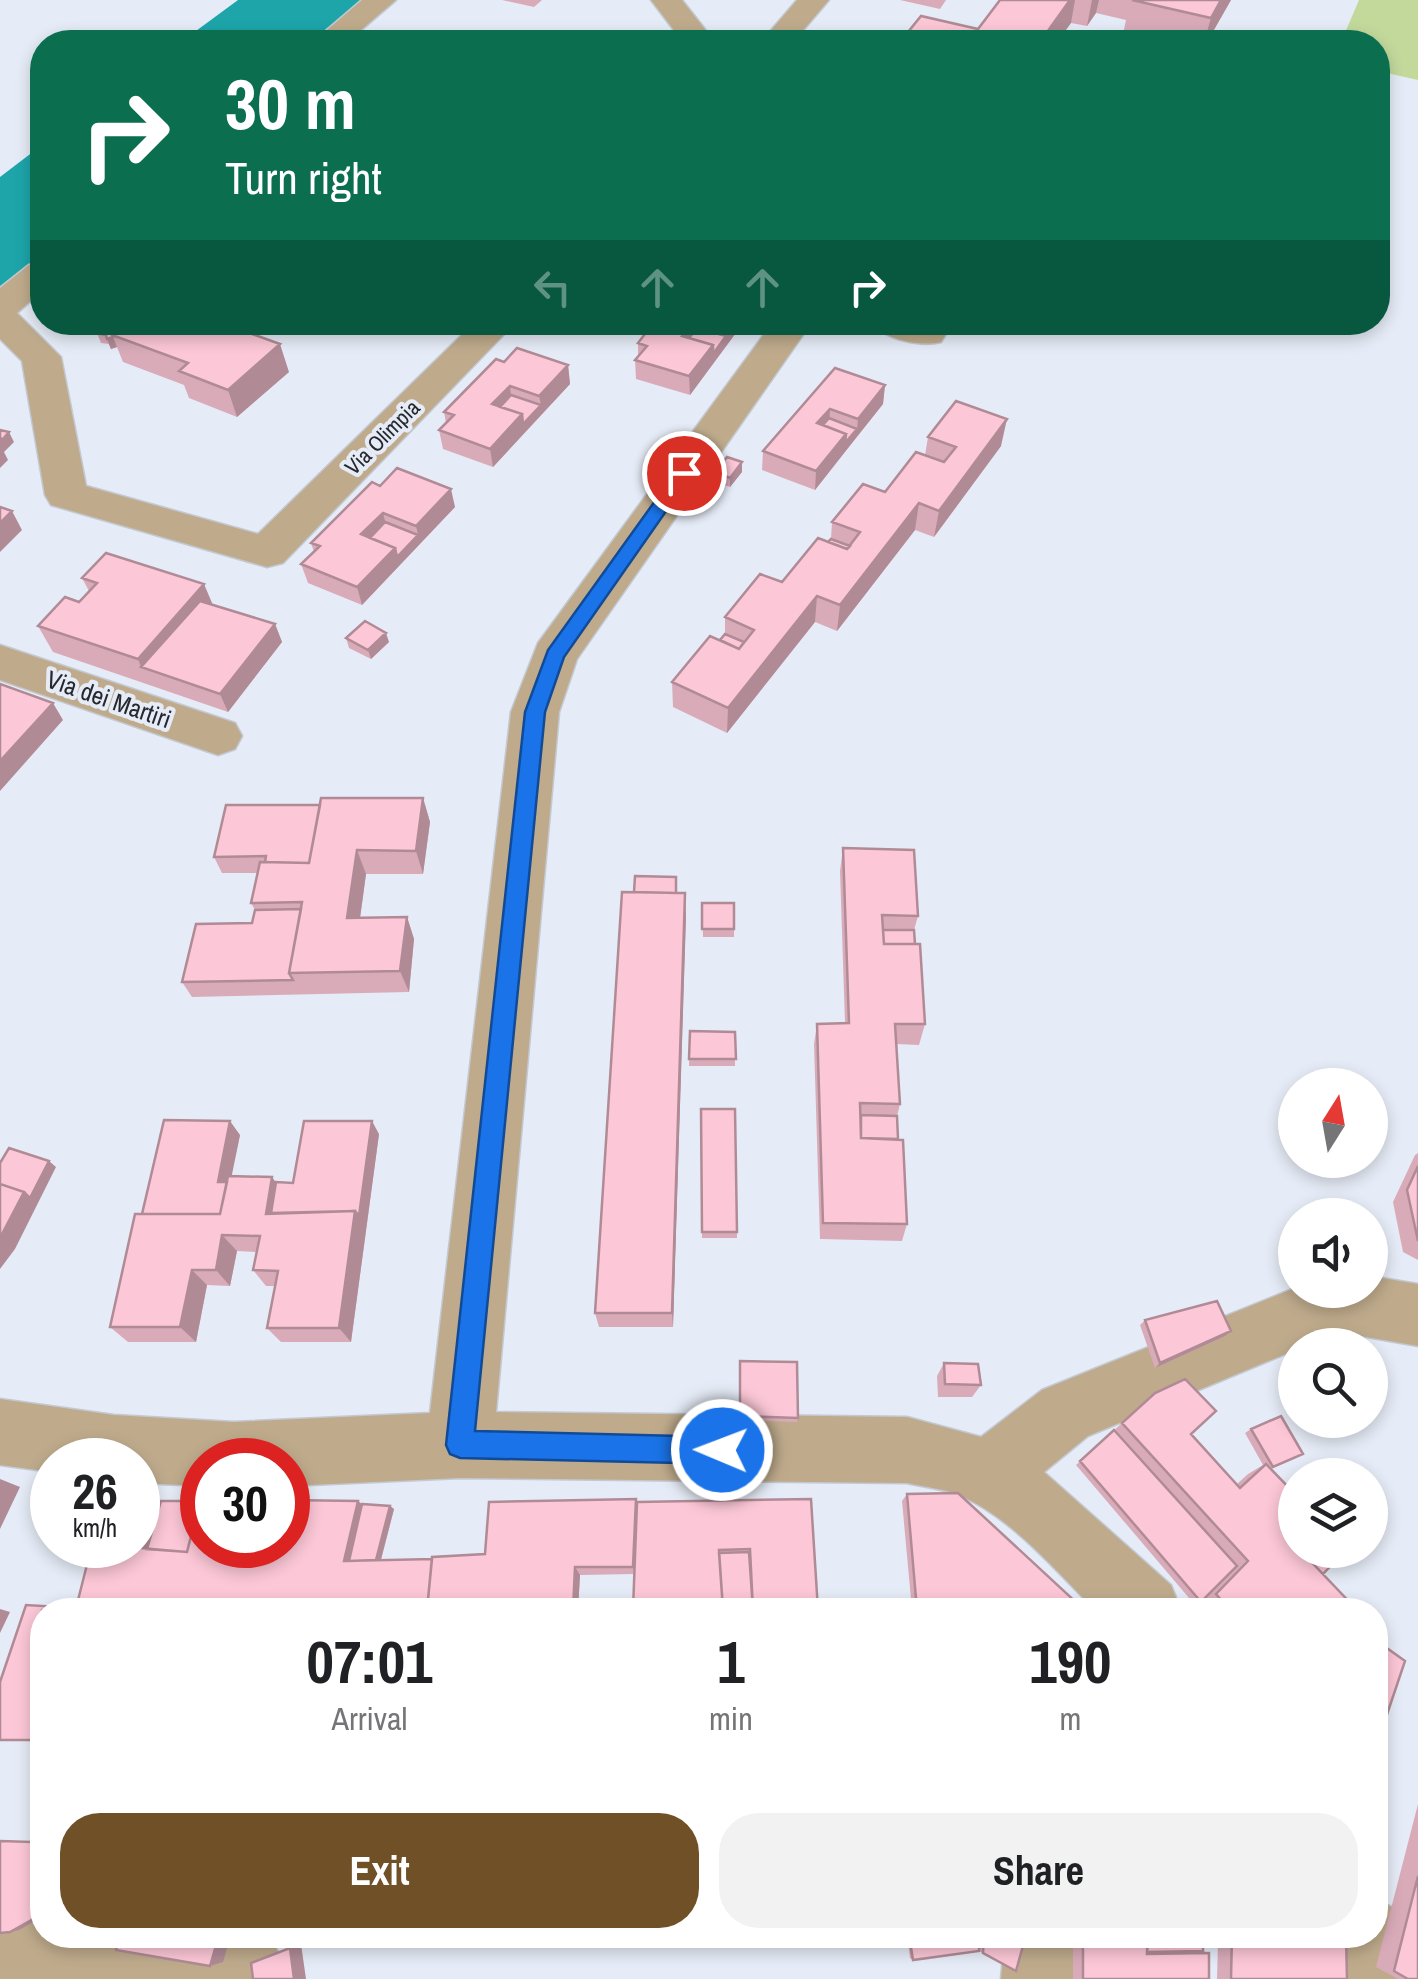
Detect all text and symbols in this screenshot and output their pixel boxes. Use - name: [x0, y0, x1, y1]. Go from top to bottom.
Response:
- text: 30 m: [225, 57, 356, 151]
- icon: right: [60, 70, 190, 200]
- text: Turn right: [225, 147, 382, 208]
- icon: left: [525, 260, 580, 315]
- icon: ahead: [630, 260, 685, 315]
- icon: ahead: [735, 260, 790, 315]
- icon: right: [840, 260, 895, 315]
- street label: Via Olimpia: [338, 393, 426, 481]
- pin: [642, 431, 727, 516]
- icon: arrive: [657, 446, 712, 501]
- street label: Via dei Martiri: [42, 662, 176, 736]
- north arrow: [1278, 1068, 1388, 1178]
- map controls: [1278, 1068, 1388, 1568]
- button: sound: [1278, 1198, 1388, 1308]
- button: search: [1278, 1328, 1388, 1438]
- position arrow: [670, 1398, 774, 1502]
- speed limit sign: 30: [180, 1438, 310, 1568]
- text: 26: [72, 1457, 118, 1525]
- button: layers: [1278, 1458, 1388, 1568]
- text: km/h: [73, 1511, 117, 1545]
- text: 07:01: [307, 1621, 432, 1702]
- text: 1: [717, 1621, 745, 1702]
- text: 190: [1029, 1621, 1111, 1702]
- text: Arrival: [332, 1697, 407, 1740]
- text: min: [709, 1697, 753, 1740]
- text: m: [1059, 1697, 1081, 1740]
- button: Exit: [60, 1813, 699, 1928]
- button: Share: [719, 1813, 1358, 1928]

